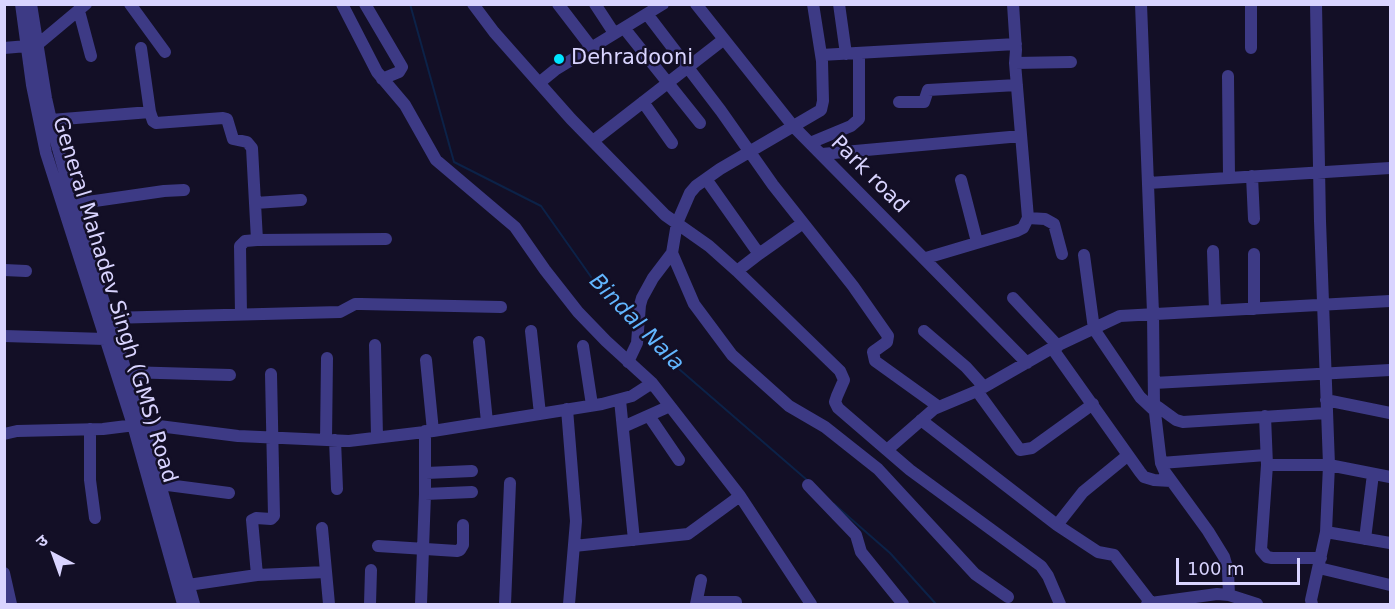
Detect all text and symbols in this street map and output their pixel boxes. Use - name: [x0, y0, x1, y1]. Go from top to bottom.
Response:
- place label: Dehradooni: [571, 46, 693, 72]
- marker: Dehradooni: [552, 52, 566, 66]
- street label: General Mahadev Singh (GMS) Road: [46, 114, 182, 486]
- street label: Park road: [825, 131, 913, 219]
- water label: Bindal Nala: [583, 269, 689, 377]
- north arrow: [24, 525, 84, 585]
- text: उ: [32, 531, 52, 551]
- scale bar: [1179, 546, 1304, 584]
- text: 100 m: [1187, 558, 1245, 579]

